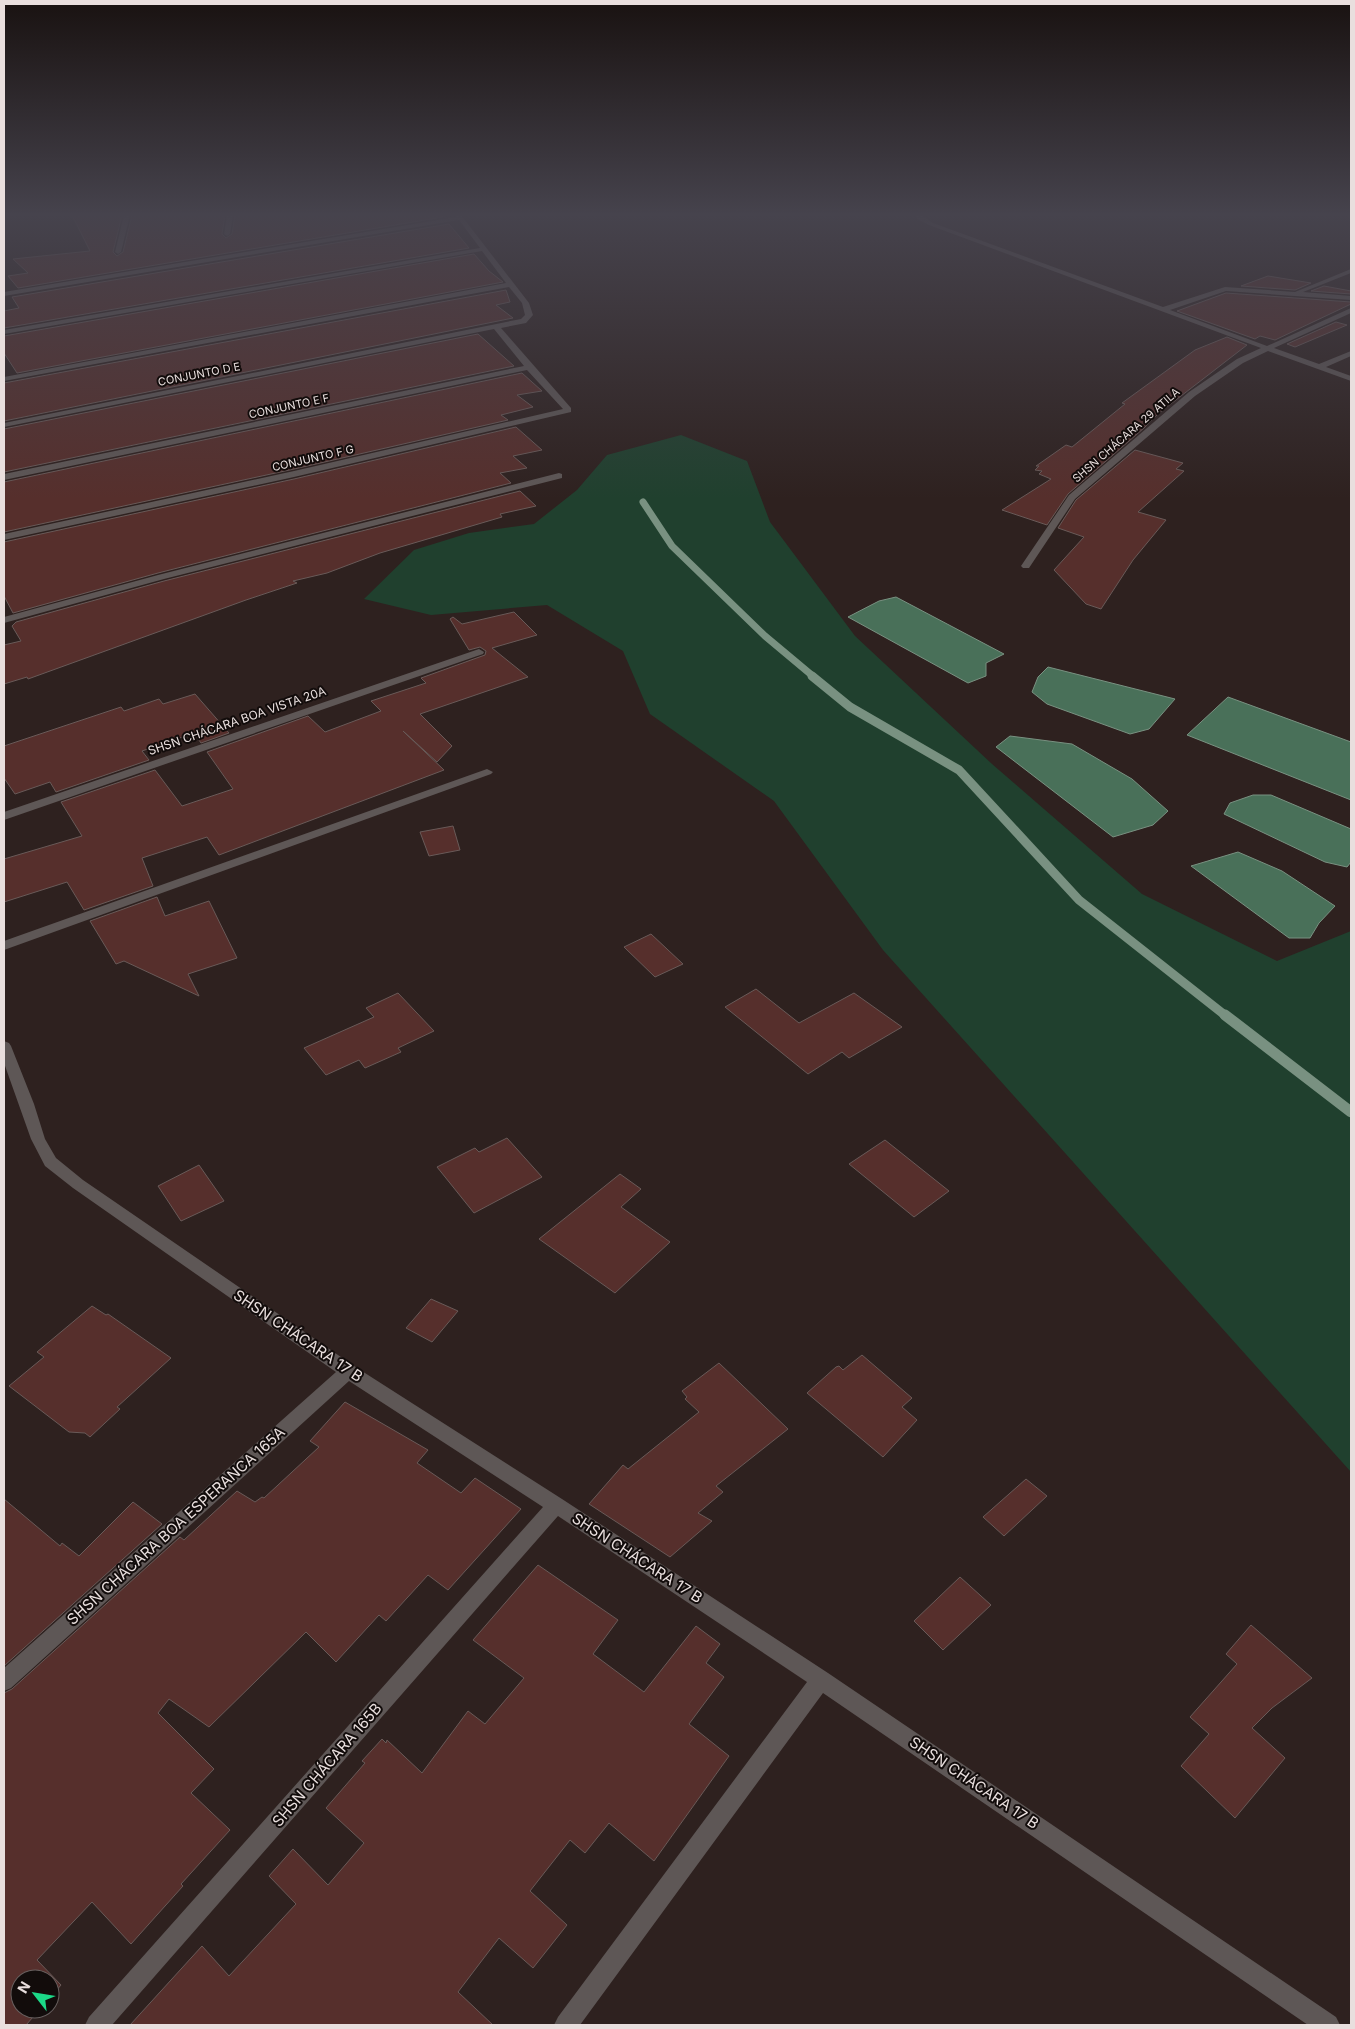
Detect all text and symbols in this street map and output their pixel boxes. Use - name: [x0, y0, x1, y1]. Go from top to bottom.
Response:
- street label: CONJUNTO D E: [157, 359, 241, 389]
- street label: SHSN CHÁCARA 29 ATILA: [1070, 384, 1183, 485]
- street label: CONJUNTO E F: [247, 391, 331, 421]
- street label: CONJUNTO F G: [271, 442, 355, 474]
- street label: SHSN CHÁCARA BOA VISTA 20A: [146, 683, 328, 758]
- street label: SHSN CHÁCARA 17 B: [230, 1285, 366, 1386]
- street label: SHSN CHÁCARA BOA ESPERANCA 165A: [63, 1423, 289, 1629]
- street label: SHSN CHÁCARA 17 B: [568, 1508, 706, 1607]
- street label: SHSN CHÁCARA 165B: [268, 1699, 385, 1830]
- street label: SHSN CHÁCARA 17 B: [906, 1732, 1042, 1833]
- north arrow: [10, 1969, 60, 2019]
- text: N: [13, 1978, 33, 1996]

